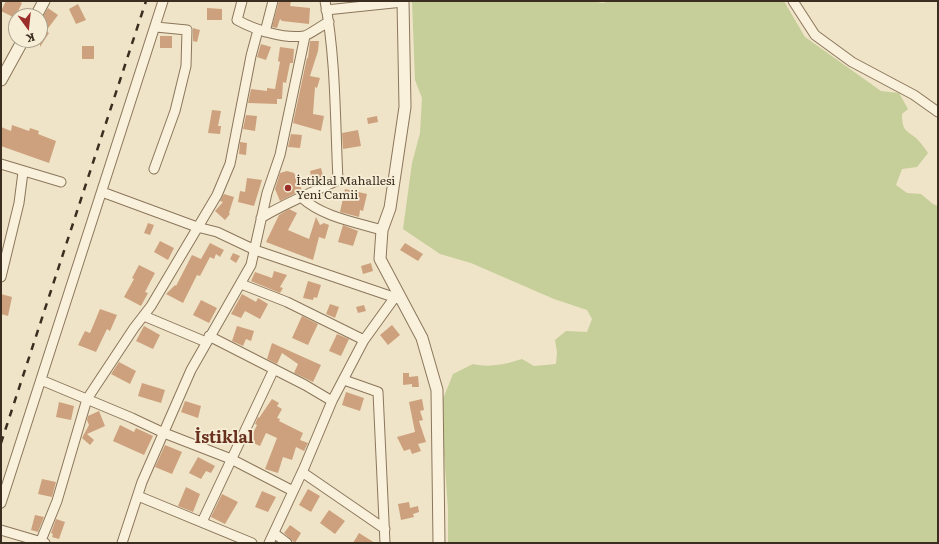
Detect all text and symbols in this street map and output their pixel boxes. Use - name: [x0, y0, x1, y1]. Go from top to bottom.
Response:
- north arrow: [8, 8, 48, 48]
- text: K: [25, 30, 37, 47]
- place label: İstiklal Mahallesi Yeni Camii: [296, 174, 395, 202]
- marker: İstiklal Mahallesi Yeni Camii: [283, 183, 293, 193]
- district label: İstiklal: [195, 428, 253, 448]

